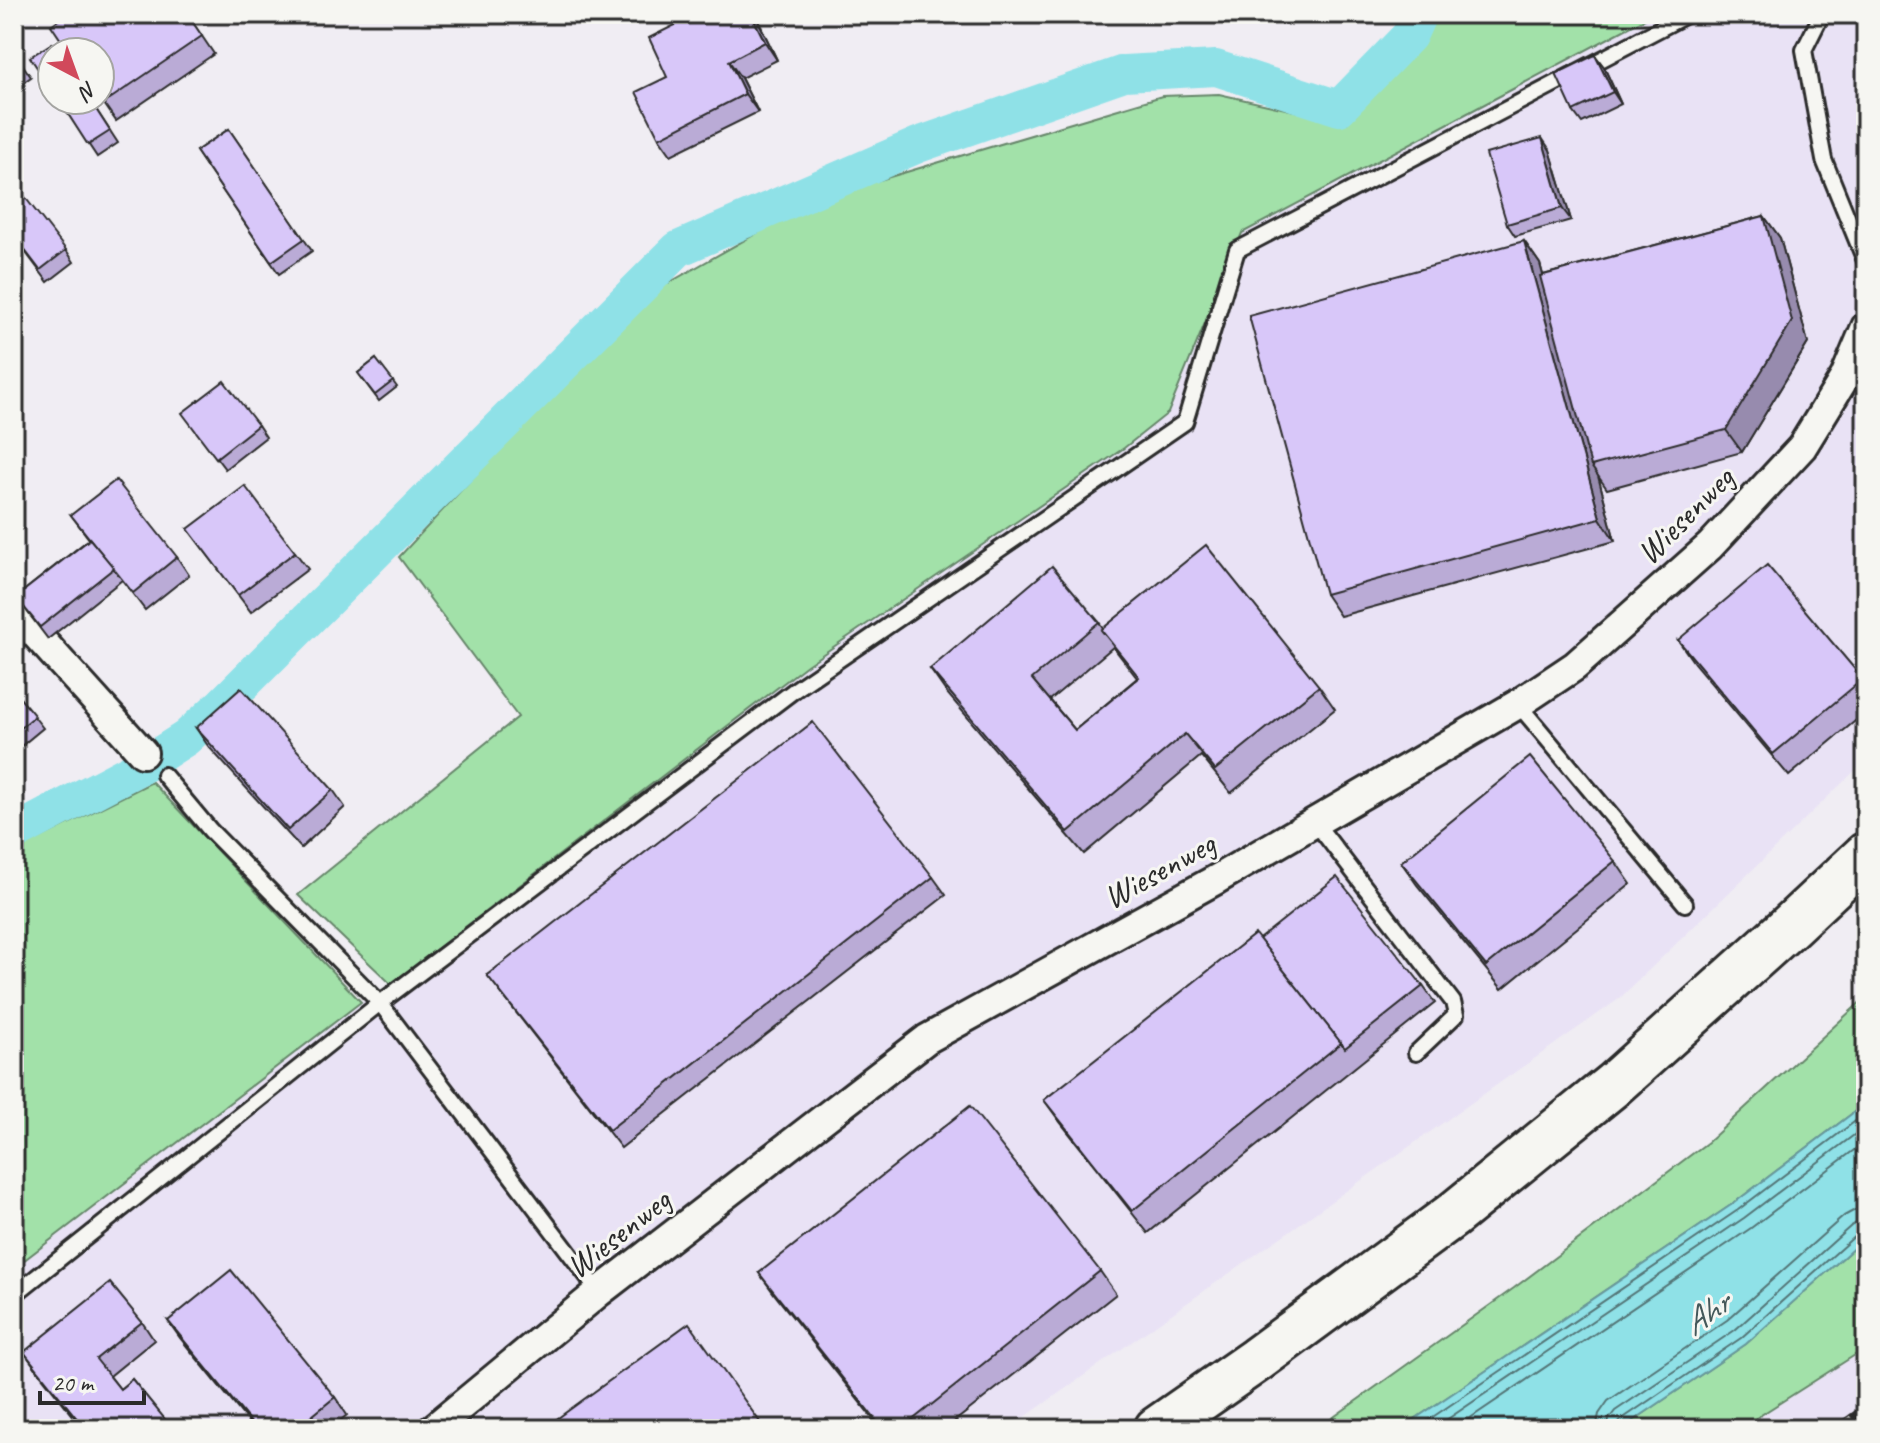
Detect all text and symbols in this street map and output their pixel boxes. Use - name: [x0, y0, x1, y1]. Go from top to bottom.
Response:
- north arrow: [36, 36, 116, 116]
- text: N: [72, 75, 103, 108]
- street label: Wiesenweg: [1627, 455, 1745, 573]
- street label: Wiesenweg: [1095, 821, 1224, 918]
- street label: Wiesenweg: [557, 1177, 681, 1287]
- water label: Ahr: [1673, 1278, 1743, 1346]
- scale bar: [40, 1355, 144, 1405]
- text: 20 m: [52, 1368, 95, 1398]

